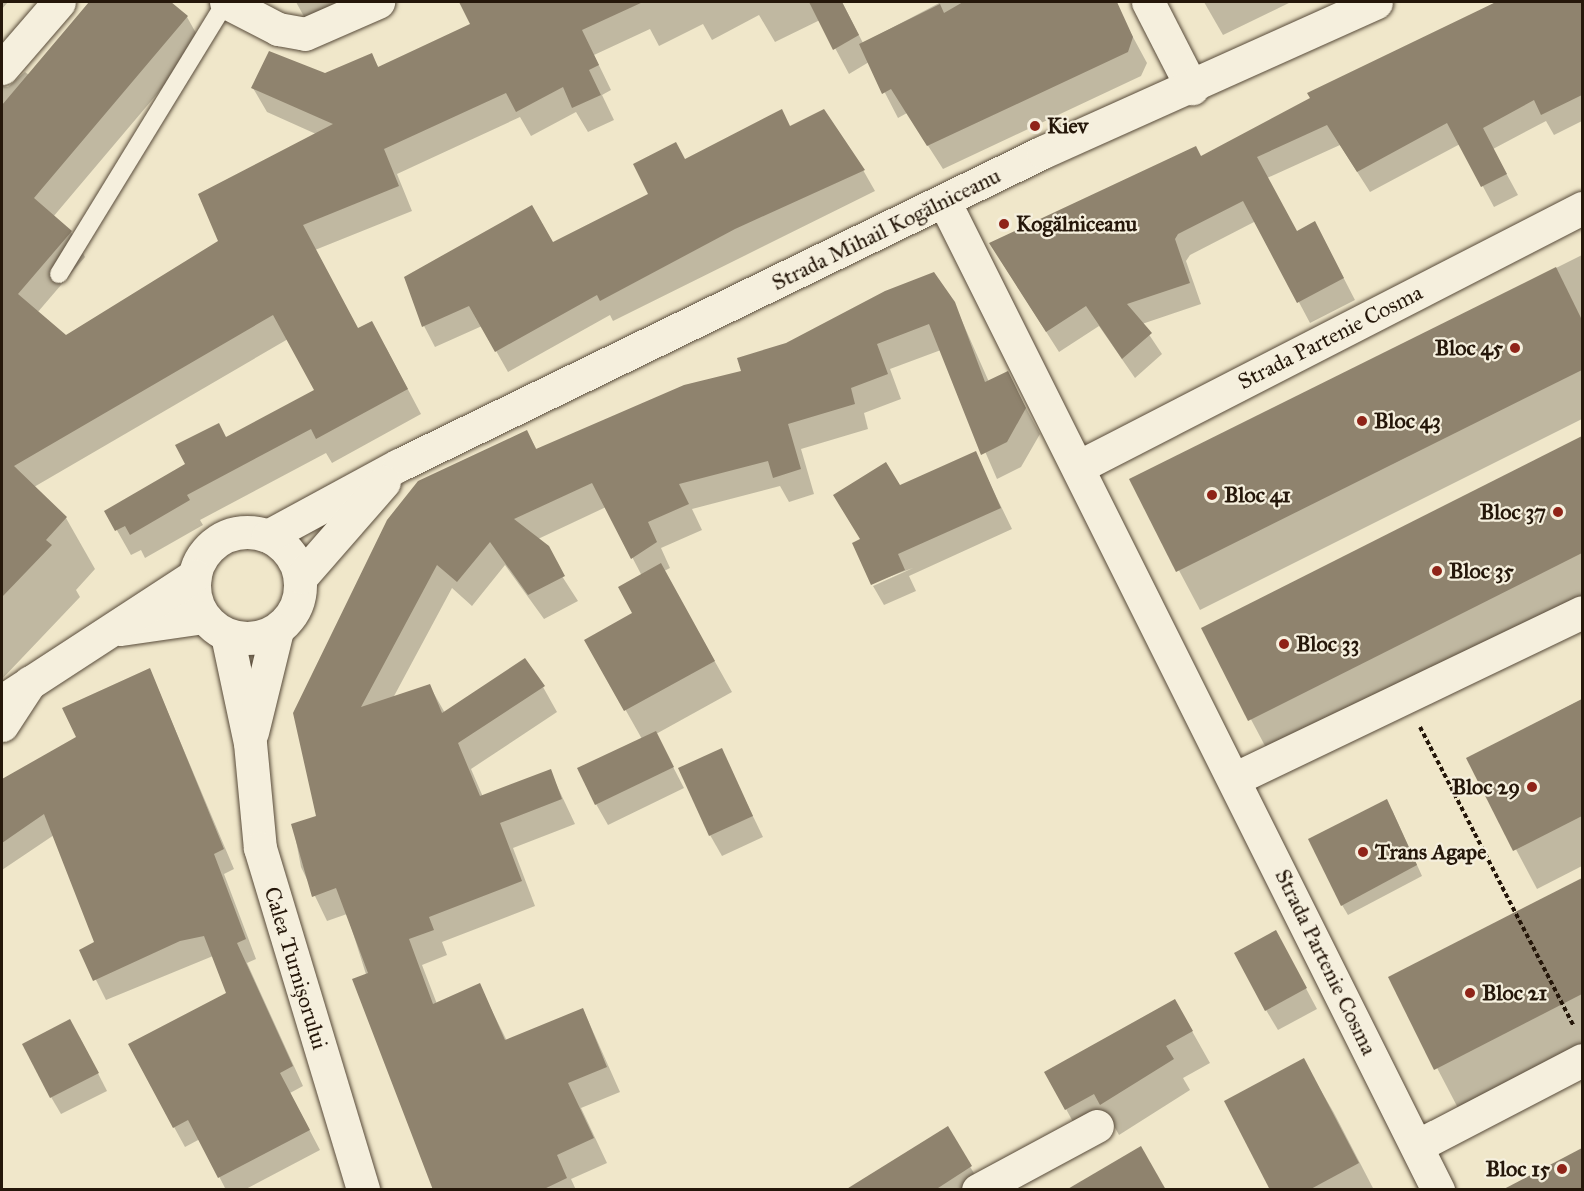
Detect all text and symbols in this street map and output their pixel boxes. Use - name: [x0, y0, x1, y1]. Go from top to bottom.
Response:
- place label: Kiev: [1047, 113, 1088, 139]
- marker: Kiev: [1028, 119, 1042, 133]
- street label: Strada Mihail Kogălniceanu: [767, 162, 1005, 296]
- place label: Kogălniceanu: [1016, 211, 1137, 237]
- marker: Kogălniceanu: [997, 217, 1011, 231]
- street label: Strada Partenie Cosma: [1233, 279, 1427, 395]
- place label: Bloc 45: [1435, 335, 1503, 361]
- marker: Bloc 45: [1508, 341, 1522, 355]
- place label: Bloc 43: [1374, 408, 1441, 434]
- marker: Bloc 43: [1355, 414, 1369, 428]
- place label: Bloc 41: [1224, 482, 1291, 508]
- marker: Bloc 41: [1205, 488, 1219, 502]
- place label: Bloc 37: [1480, 499, 1546, 525]
- marker: Bloc 37: [1551, 505, 1565, 519]
- place label: Bloc 35: [1449, 558, 1514, 584]
- marker: Bloc 35: [1430, 564, 1444, 578]
- place label: Bloc 33: [1296, 631, 1359, 657]
- marker: Bloc 33: [1277, 637, 1291, 651]
- place label: Bloc 29: [1452, 774, 1520, 800]
- marker: Bloc 29: [1525, 780, 1539, 794]
- place label: Trans Agape: [1375, 839, 1486, 865]
- marker: Trans Agape: [1356, 845, 1370, 859]
- street label: Strada Partenie Cosma: [1270, 865, 1382, 1059]
- street label: Calea Turnișorului: [259, 883, 333, 1053]
- place label: Bloc 21: [1482, 980, 1547, 1006]
- marker: Bloc 21: [1463, 986, 1477, 1000]
- place label: Bloc 15: [1486, 1156, 1550, 1182]
- marker: Bloc 15: [1555, 1162, 1569, 1176]

